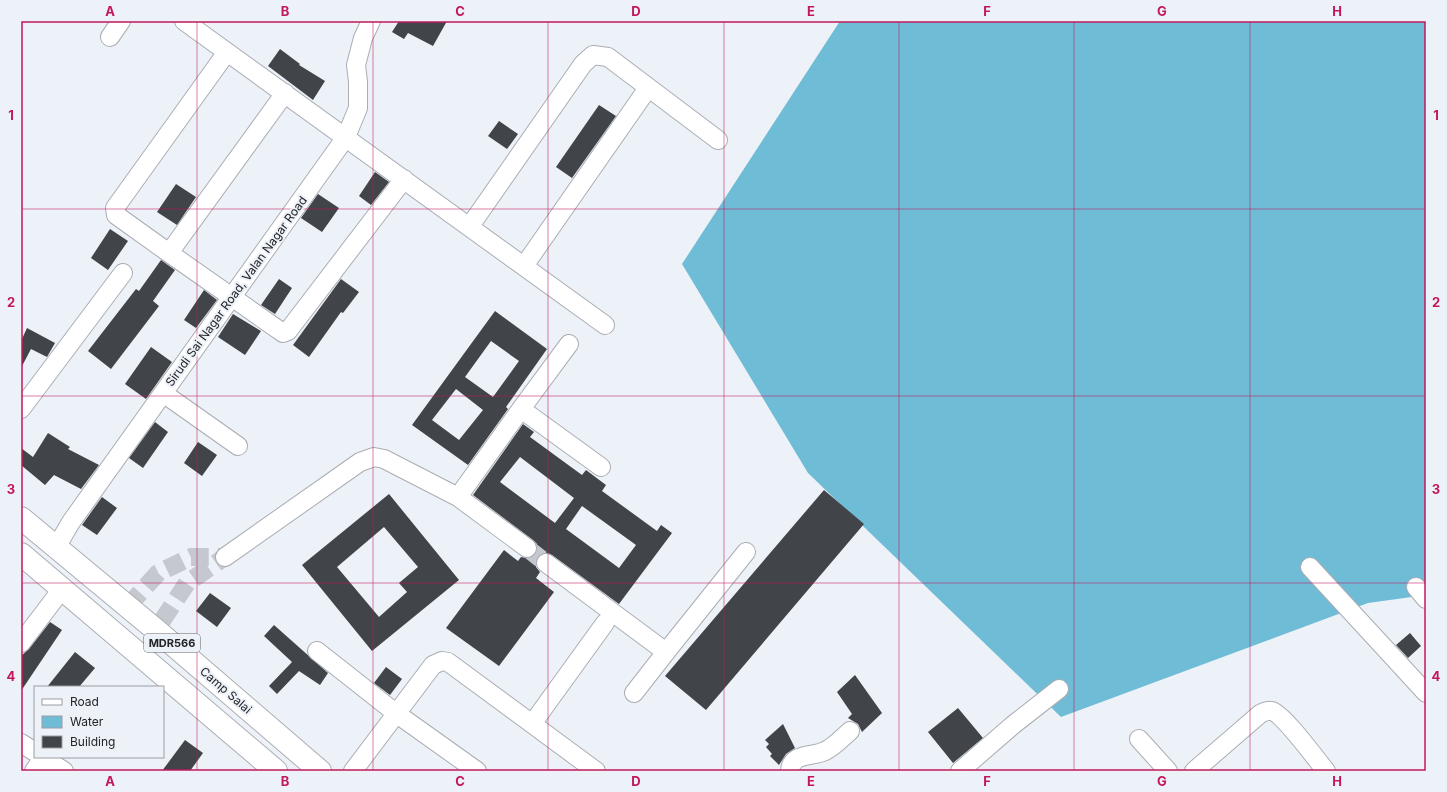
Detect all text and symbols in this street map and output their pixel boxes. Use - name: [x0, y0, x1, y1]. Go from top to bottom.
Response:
- text: A: [105, 3, 115, 19]
- text: B: [281, 3, 290, 19]
- text: C: [455, 3, 465, 19]
- text: D: [631, 3, 641, 19]
- text: E: [807, 3, 815, 19]
- text: F: [983, 3, 991, 19]
- text: G: [1157, 3, 1167, 19]
- text: H: [1332, 3, 1342, 19]
- text: 1: [8, 107, 14, 123]
- text: 1: [1433, 107, 1439, 123]
- street label: Sirudi Sai Nagar Road, Valan Nagar Road: [162, 193, 310, 389]
- text: 2: [7, 294, 15, 310]
- text: 2: [1432, 294, 1440, 310]
- text: 3: [7, 481, 15, 497]
- text: 3: [1432, 481, 1440, 497]
- road number: MDR566: [144, 634, 200, 652]
- street label: Camp Salai: [197, 663, 255, 717]
- text: 4: [7, 668, 16, 684]
- text: 4: [1432, 668, 1441, 684]
- legend: [34, 686, 164, 758]
- text: Road: [70, 694, 99, 709]
- text: Water: [70, 714, 104, 729]
- text: Building: [70, 734, 115, 749]
- text: A: [105, 773, 115, 789]
- text: B: [281, 773, 290, 789]
- text: C: [455, 773, 465, 789]
- text: D: [631, 773, 641, 789]
- text: E: [807, 773, 815, 789]
- text: F: [983, 773, 991, 789]
- text: G: [1157, 773, 1167, 789]
- text: H: [1332, 773, 1342, 789]

